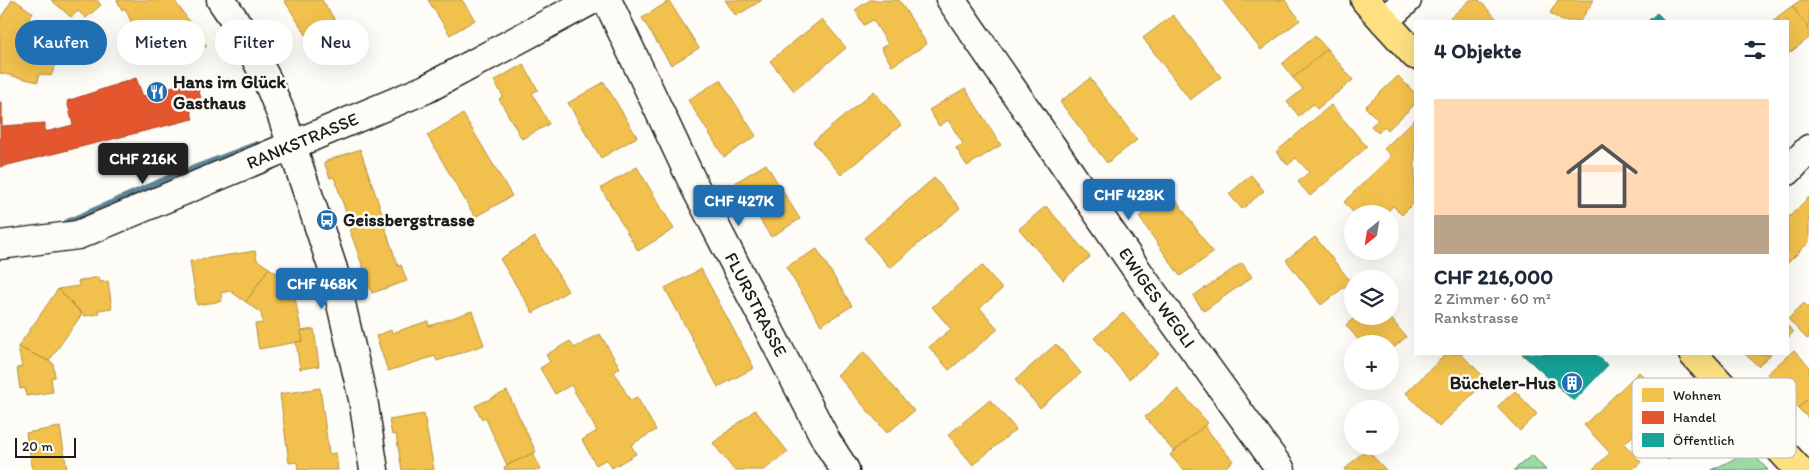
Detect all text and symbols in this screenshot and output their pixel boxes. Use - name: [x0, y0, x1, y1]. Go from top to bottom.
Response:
- chip: Kaufen: [15, 20, 107, 65]
- chip: Mieten: [117, 20, 205, 65]
- chip: Filter: [215, 20, 293, 65]
- chip: Neu: [303, 20, 369, 65]
- icon: filters: [1741, 36, 1769, 64]
- text: 4 Objekte: [1434, 38, 1521, 63]
- place label: Hans im Glück Gasthaus: [173, 71, 287, 114]
- restaurant icon: Hans im Glück Gasthaus: [145, 80, 169, 104]
- street label: RANKSTRASSE: [243, 108, 362, 174]
- icon: home: [1557, 131, 1647, 221]
- pin: CHF 216K: [91, 142, 195, 185]
- text: CHF 216K: [109, 149, 177, 168]
- pin: CHF 428K: [1077, 178, 1181, 221]
- pin: CHF 427K: [687, 184, 791, 227]
- text: CHF 428K: [1094, 185, 1164, 204]
- text: CHF 427K: [704, 191, 774, 210]
- north arrow: [1344, 205, 1399, 260]
- map controls: [1344, 205, 1399, 455]
- bus stop icon: Geissbergstrasse: [315, 208, 339, 232]
- place label: Geissbergstrasse: [343, 209, 475, 231]
- street label: EWIGES WEGLI: [1114, 243, 1200, 352]
- street label: FLURSTRASSE: [720, 249, 792, 360]
- text: CHF 216,000: [1434, 264, 1553, 289]
- pin: CHF 468K: [270, 268, 374, 310]
- button: layers: [1344, 270, 1399, 325]
- text: CHF 468K: [287, 274, 357, 293]
- text: 2 Zimmer · 60 m²: [1434, 289, 1551, 308]
- text: Rankstrasse: [1434, 308, 1518, 327]
- button: +: [1344, 335, 1399, 390]
- building icon: Bücheler-Hus: [1560, 371, 1584, 395]
- place label: Bücheler-Hus: [1450, 372, 1556, 394]
- legend: [1632, 378, 1796, 458]
- text: Wohnen: [1673, 387, 1721, 404]
- button: −: [1344, 400, 1399, 455]
- text: Handel: [1673, 409, 1716, 426]
- text: Öffentlich: [1673, 432, 1734, 449]
- scale bar: [15, 435, 76, 458]
- text: 20 m: [22, 438, 53, 455]

